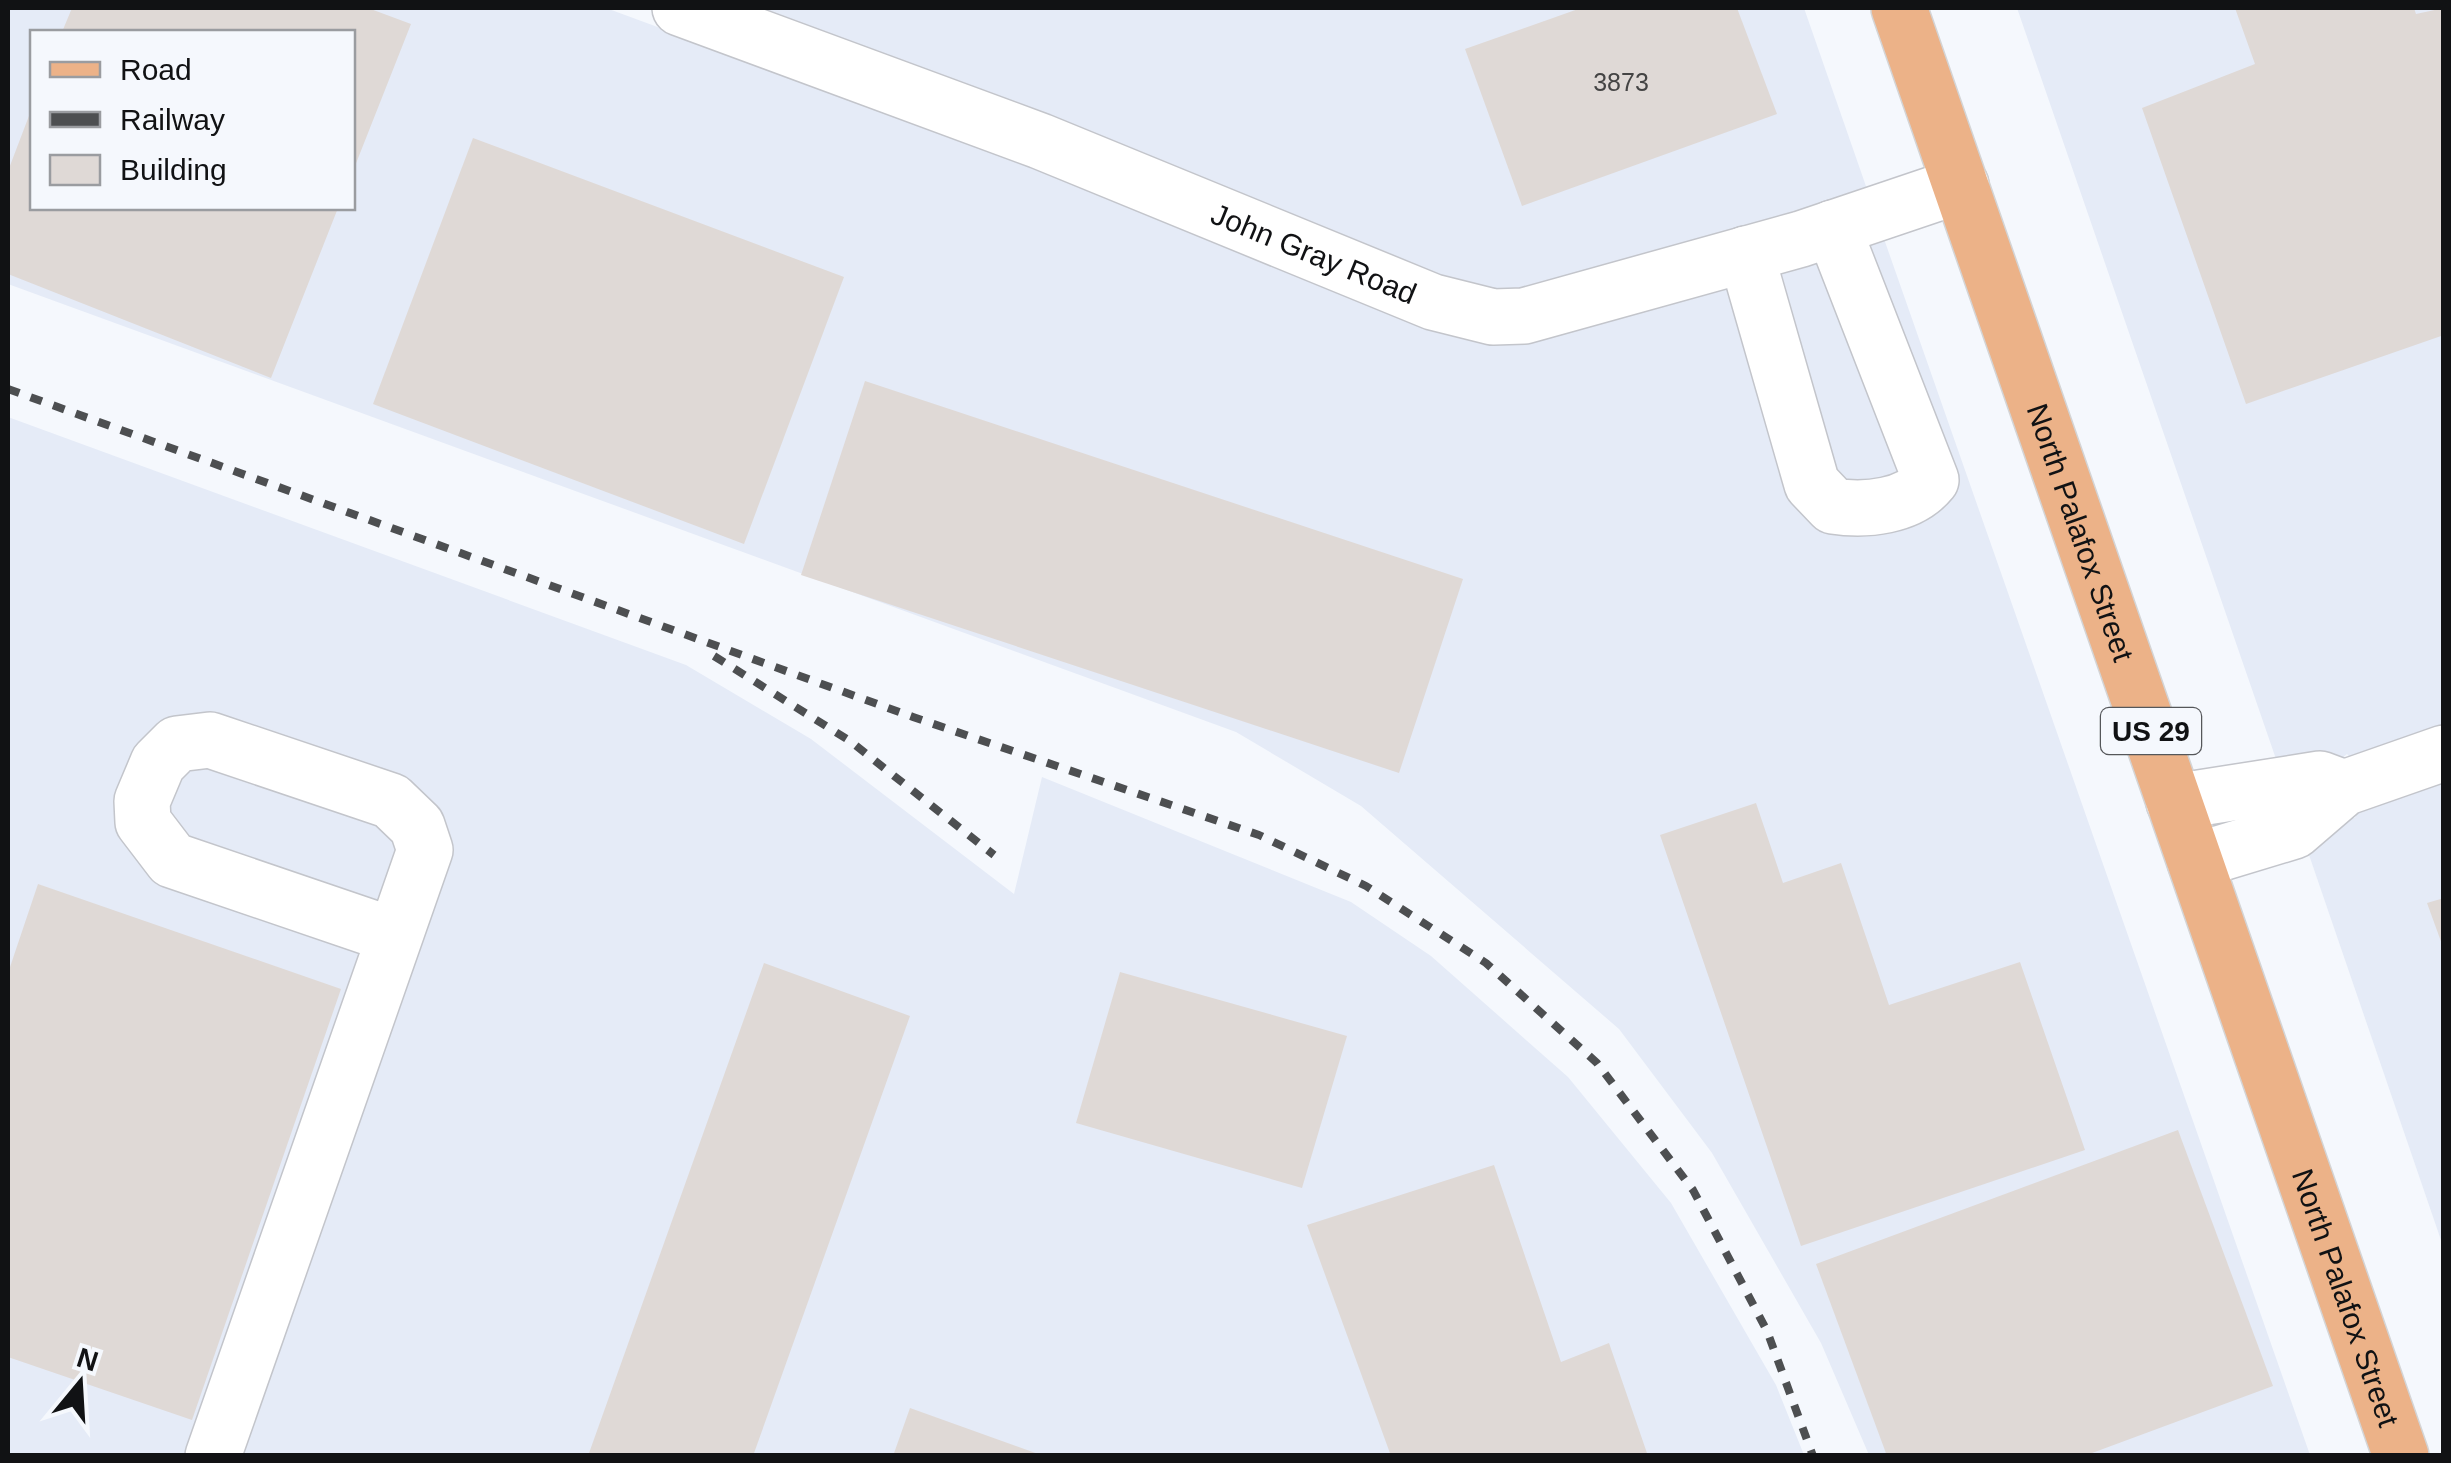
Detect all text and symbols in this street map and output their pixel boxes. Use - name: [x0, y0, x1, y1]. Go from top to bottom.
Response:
- legend: [30, 30, 355, 210]
- text: Road: [120, 53, 192, 86]
- house number: 3873: [1593, 68, 1649, 96]
- text: Railway: [120, 103, 225, 136]
- text: Building: [120, 153, 227, 186]
- street label: John Gray Road: [1207, 197, 1421, 310]
- street label: North Palafox Street: [2021, 399, 2141, 666]
- road number: US 29: [2101, 708, 2201, 754]
- street label: North Palafox Street: [2286, 1165, 2406, 1431]
- north arrow: [30, 1333, 130, 1433]
- text: N: [73, 1342, 102, 1378]

